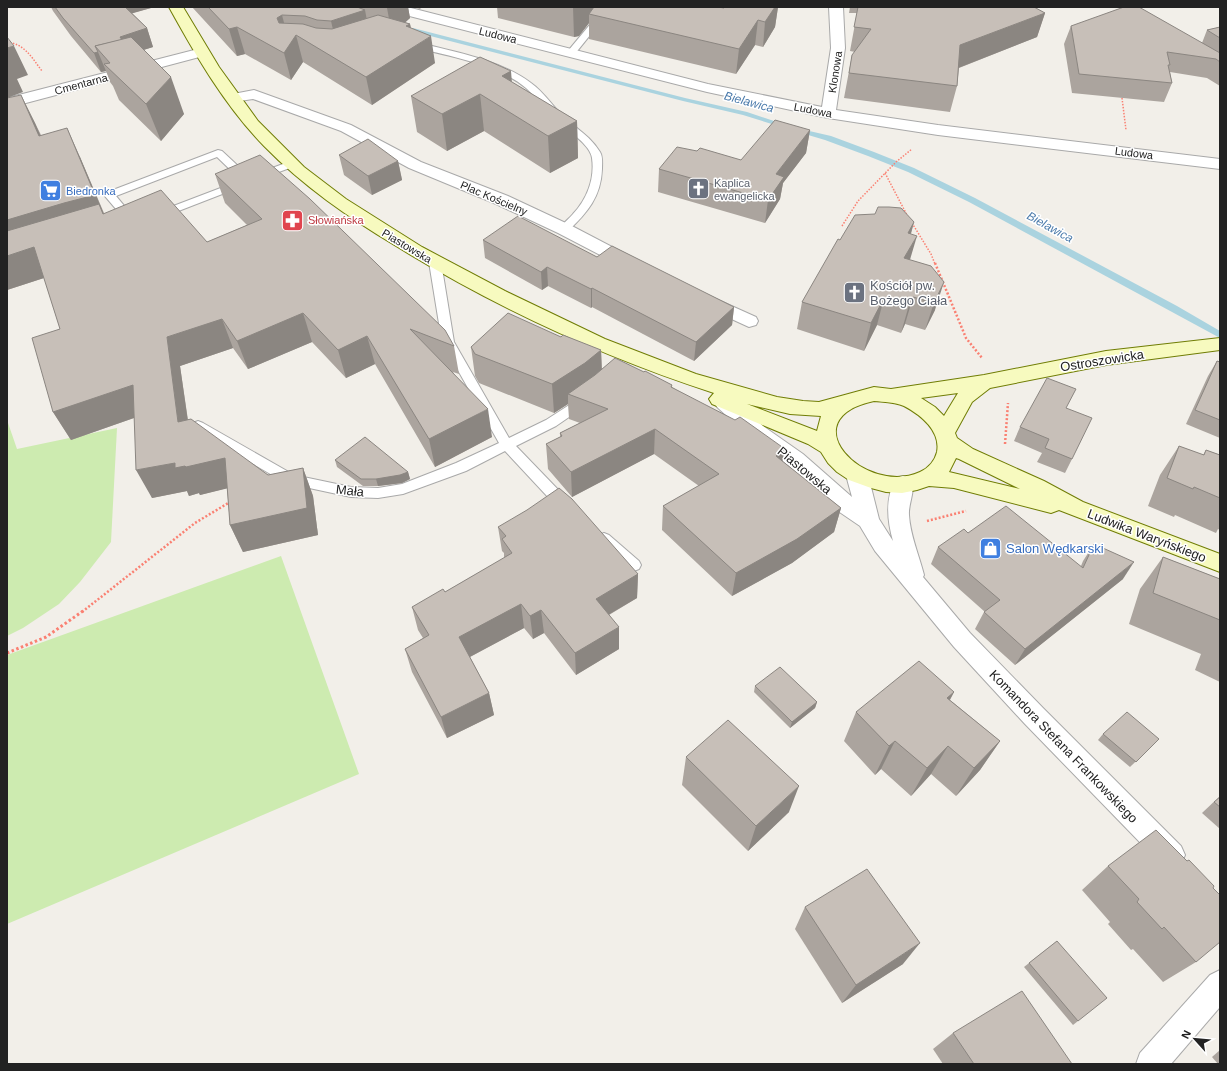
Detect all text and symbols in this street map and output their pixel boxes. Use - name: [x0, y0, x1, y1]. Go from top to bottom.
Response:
- street label: Ludowa: [478, 25, 519, 46]
- street label: Klonowa: [826, 49, 844, 94]
- street label: Cmentarna: [53, 71, 110, 97]
- water label: Bielawica: [723, 89, 776, 115]
- street label: Ludowa: [793, 100, 834, 120]
- street label: Ludowa: [1114, 145, 1155, 161]
- church icon: Kaplica ewangelicka: [685, 176, 711, 202]
- place label: Kaplica ewangelicka: [714, 177, 775, 202]
- supermarket icon: Biedronka: [38, 178, 64, 204]
- street label: Plac Kościelny: [459, 178, 530, 218]
- place label: Biedronka: [66, 185, 116, 197]
- pharmacy icon: Słowiańska: [280, 207, 306, 233]
- water label: Bielawica: [1024, 209, 1076, 246]
- place label: Słowiańska: [308, 214, 365, 226]
- street label: Piastowska: [380, 227, 435, 266]
- place label: Kościół pw. Bożego Ciała: [870, 278, 948, 308]
- church icon: Kościół pw. Bożego Ciała: [842, 279, 868, 305]
- street label: Ostroszowicka: [1059, 346, 1146, 375]
- street label: Piastowska: [775, 444, 835, 498]
- street label: Mała: [335, 482, 366, 500]
- street label: Ludwika Waryńskiego: [1085, 506, 1208, 565]
- shop icon: Salon Wędkarski: [978, 535, 1004, 561]
- place label: Salon Wędkarski: [1006, 541, 1104, 556]
- street label: Komandora Stefana Frankowskiego: [986, 667, 1141, 826]
- north arrow: [1175, 1019, 1215, 1059]
- text: N: [1179, 1028, 1193, 1041]

